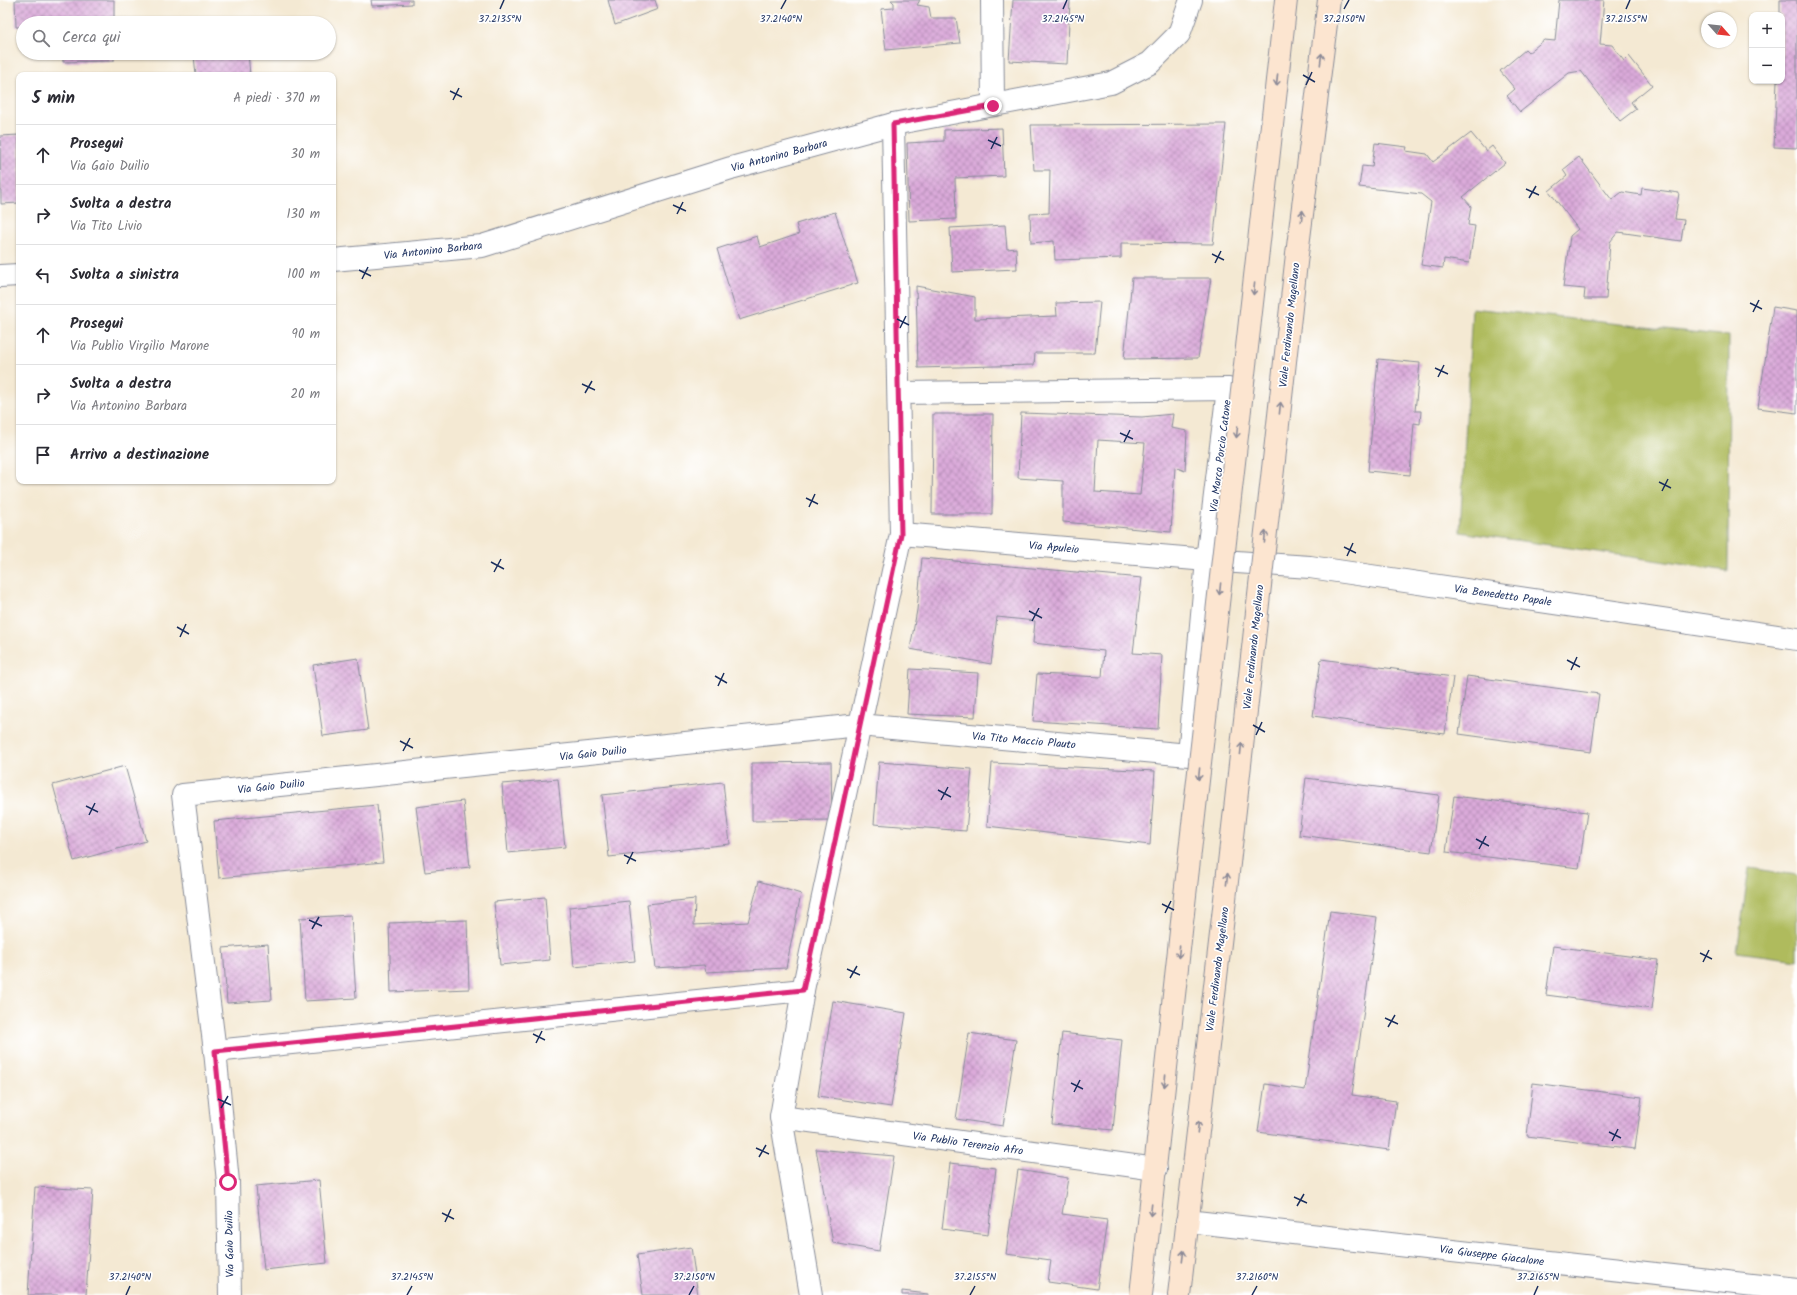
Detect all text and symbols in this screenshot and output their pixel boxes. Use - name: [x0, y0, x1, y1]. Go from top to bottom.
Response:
- text: 37.2135°N: [479, 11, 522, 27]
- text: 37.2140°N: [760, 11, 802, 27]
- text: 37.2145°N: [1042, 11, 1085, 27]
- text: 37.2150°N: [1323, 11, 1365, 27]
- text: 37.2155°N: [1605, 11, 1647, 27]
- north arrow: [1701, 12, 1737, 48]
- map controls: [1749, 12, 1785, 84]
- button: +: [1749, 12, 1785, 48]
- search box: [16, 16, 336, 60]
- text: Cerca qui: [62, 26, 120, 50]
- icon: search: [30, 27, 52, 49]
- button: −: [1749, 48, 1785, 84]
- one-way arrow: [1318, 53, 1325, 66]
- one-way arrow: [1273, 74, 1281, 87]
- text: 5 min: [32, 85, 75, 112]
- text: A piedi · 370 m: [233, 88, 320, 109]
- route end: [984, 97, 1002, 115]
- text: Prosegui: [70, 132, 123, 156]
- street label: Via Antonino Barbara: [729, 134, 829, 177]
- icon: ahead: [32, 144, 54, 166]
- text: 30 m: [291, 144, 320, 165]
- text: Via Gaio Duilio: [70, 156, 149, 177]
- text: Svolta a destra: [70, 192, 171, 216]
- icon: right: [32, 204, 54, 226]
- text: 130 m: [286, 204, 320, 225]
- one-way arrow: [1298, 209, 1306, 222]
- text: Via Tito Livio: [70, 216, 142, 237]
- street label: Via Antonino Barbara: [383, 237, 483, 265]
- street label: Viale Ferdinando Magellano: [1274, 262, 1305, 388]
- text: Svolta a sinistra: [70, 263, 179, 287]
- icon: left: [32, 264, 54, 286]
- text: 100 m: [287, 264, 320, 285]
- one-way arrow: [1250, 282, 1257, 295]
- text: Prosegui: [70, 312, 123, 336]
- icon: ahead: [32, 324, 54, 346]
- text: 90 m: [292, 324, 320, 345]
- text: Via Publio Virgilio Marone: [70, 336, 209, 357]
- text: Svolta a destra: [70, 372, 171, 396]
- icon: right: [32, 384, 54, 406]
- text: 20 m: [290, 384, 320, 405]
- text: Via Antonino Barbara: [70, 396, 187, 417]
- street label: Via Marco Porcio Catone: [1205, 399, 1237, 513]
- one-way arrow: [1276, 402, 1284, 415]
- one-way arrow: [1234, 425, 1241, 438]
- text: Arrivo a destinazione: [70, 443, 209, 467]
- icon: arrive: [32, 444, 54, 466]
- one-way arrow: [1261, 531, 1269, 544]
- street label: Via Apuleio: [1028, 537, 1080, 559]
- street label: Via Benedetto Papale: [1453, 580, 1553, 612]
- one-way arrow: [1216, 582, 1223, 595]
- street label: Viale Ferdinando Magellano: [1238, 584, 1269, 710]
- street label: Via Tito Maccio Plauto: [971, 727, 1077, 755]
- street label: Via Gaio Duilio: [559, 742, 627, 766]
- one-way arrow: [1238, 743, 1245, 756]
- one-way arrow: [1195, 767, 1203, 780]
- street label: Via Gaio Duilio: [237, 775, 305, 799]
- one-way arrow: [1223, 873, 1231, 886]
- street label: Viale Ferdinando Magellano: [1201, 906, 1235, 1032]
- one-way arrow: [1175, 945, 1183, 958]
- one-way arrow: [1162, 1074, 1169, 1087]
- one-way arrow: [1194, 1121, 1202, 1134]
- street label: Via Publio Terenzio Afro: [911, 1127, 1024, 1161]
- route start: [219, 1173, 237, 1191]
- one-way arrow: [1147, 1203, 1155, 1216]
- street label: Via Gaio Duilio: [220, 1210, 240, 1278]
- street label: Via Giuseppe Giacalone: [1439, 1241, 1545, 1271]
- one-way arrow: [1180, 1250, 1187, 1263]
- text: 37.2140°N: [109, 1269, 151, 1285]
- text: 37.2145°N: [391, 1269, 434, 1285]
- text: 37.2150°N: [673, 1269, 715, 1285]
- text: 37.2155°N: [954, 1269, 996, 1285]
- text: 37.2160°N: [1236, 1269, 1278, 1285]
- text: 37.2165°N: [1517, 1269, 1560, 1285]

